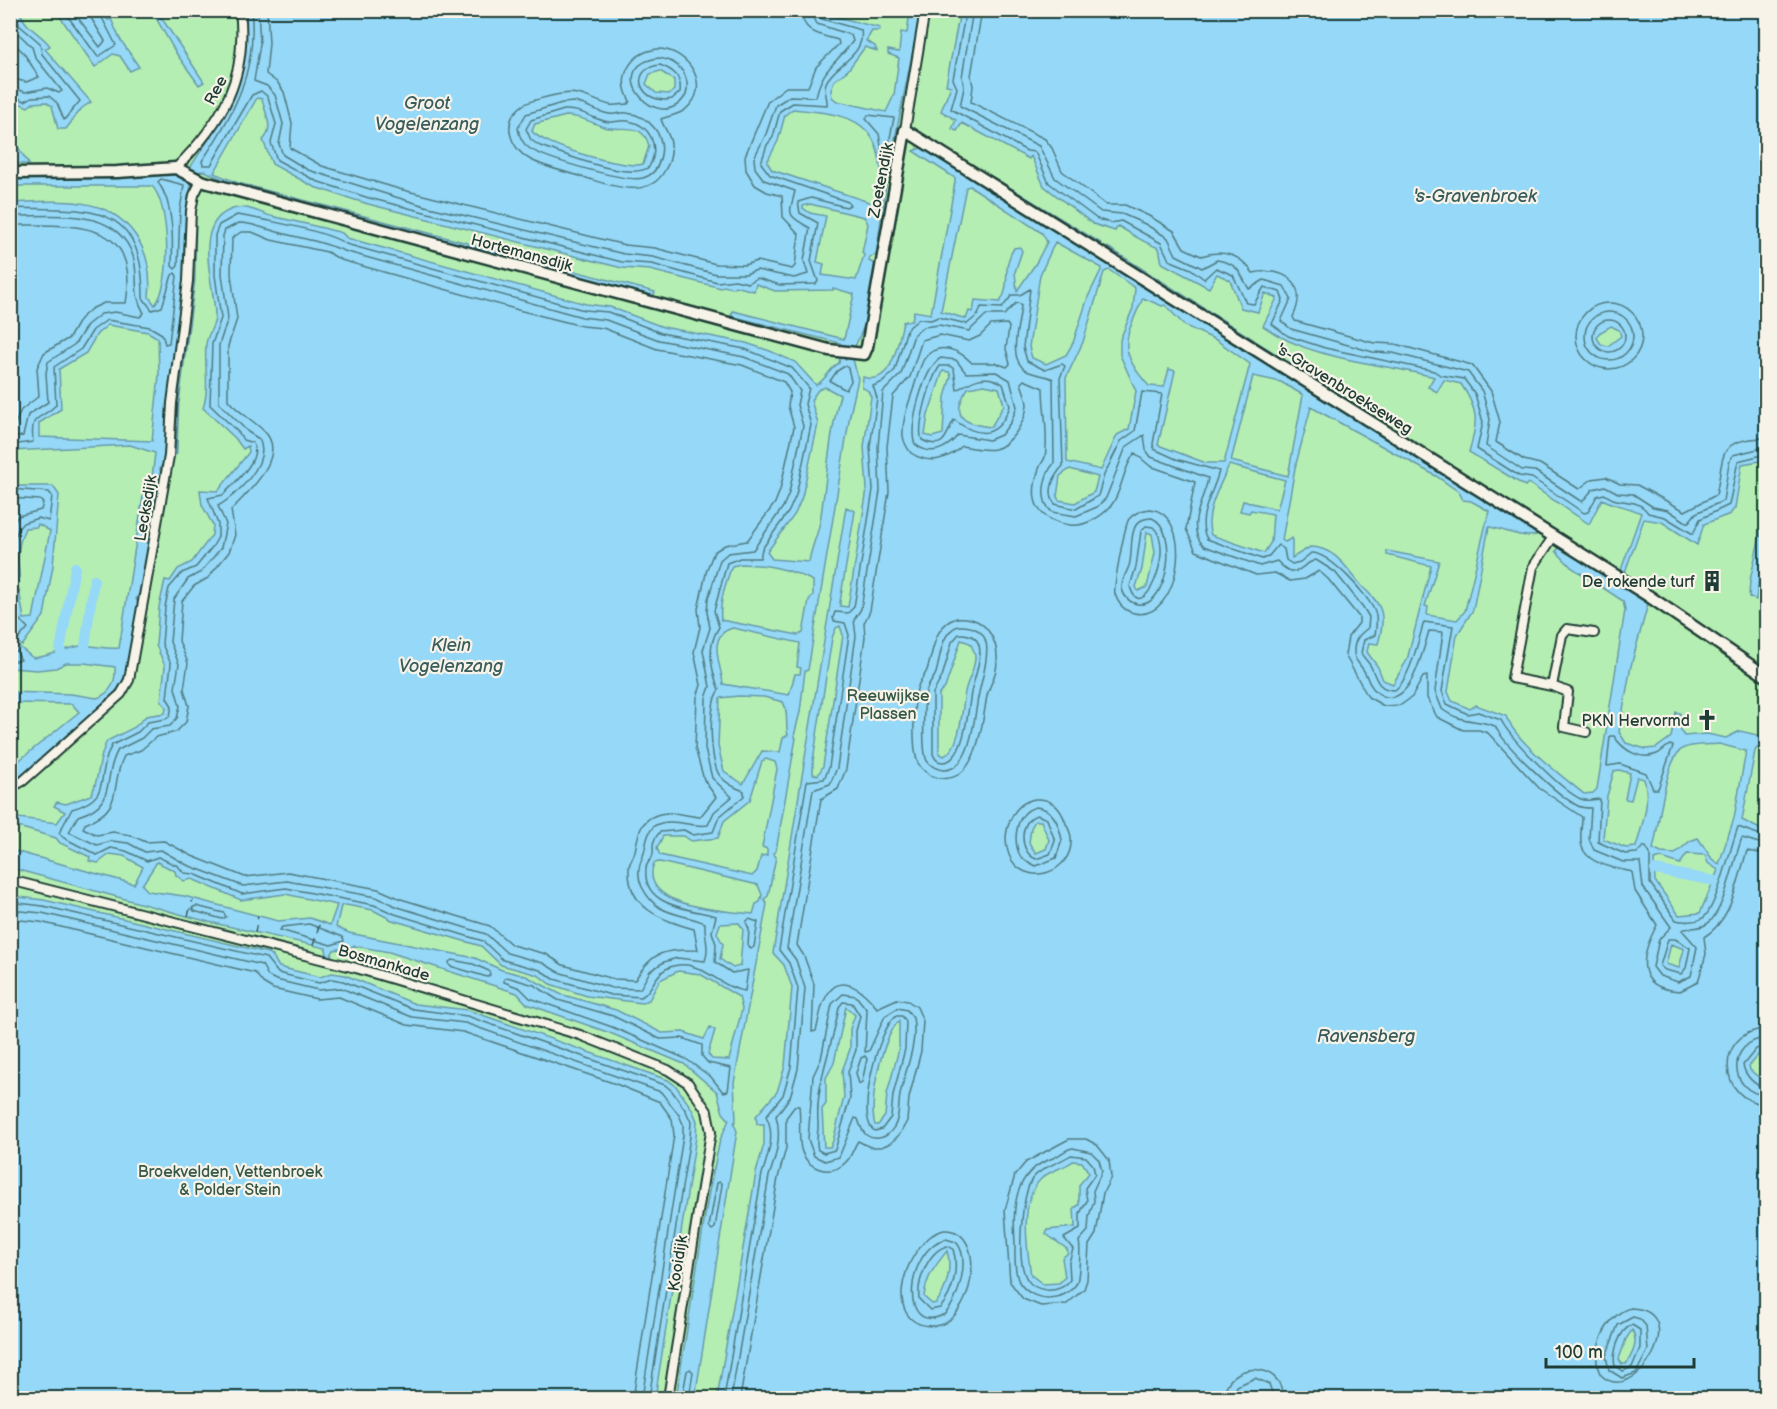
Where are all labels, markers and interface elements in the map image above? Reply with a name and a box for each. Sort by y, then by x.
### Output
street label: Ree [201,72,232,109]
water label: Groot Vogelenzang [375,93,479,135]
street label: Zoetendijk [865,141,898,220]
water label: 's-Gravenbroek [1413,186,1538,207]
street label: Hortemansdijk [469,231,575,276]
street label: 's-Gravenbroekseweg [1273,340,1416,439]
street label: Lecksdijk [131,473,162,543]
building icon: De rokende turf [1700,569,1724,593]
place label: De rokende turf [1582,573,1695,592]
water label: Klein Vogelenzang [399,635,503,677]
park label: Reeuwijkse Plassen [847,687,930,724]
church icon: PKN Hervormd [1695,708,1719,732]
place label: PKN Hervormd [1582,712,1690,731]
street label: Bosmankade [336,941,432,986]
water label: Ravensberg [1317,1026,1415,1047]
park label: Broekvelden, Vettenbroek & Polder Stein [138,1163,323,1200]
street label: Kooidijk [665,1234,692,1293]
scale bar [1546,1331,1694,1369]
text: 100 m [1555,1342,1603,1363]

